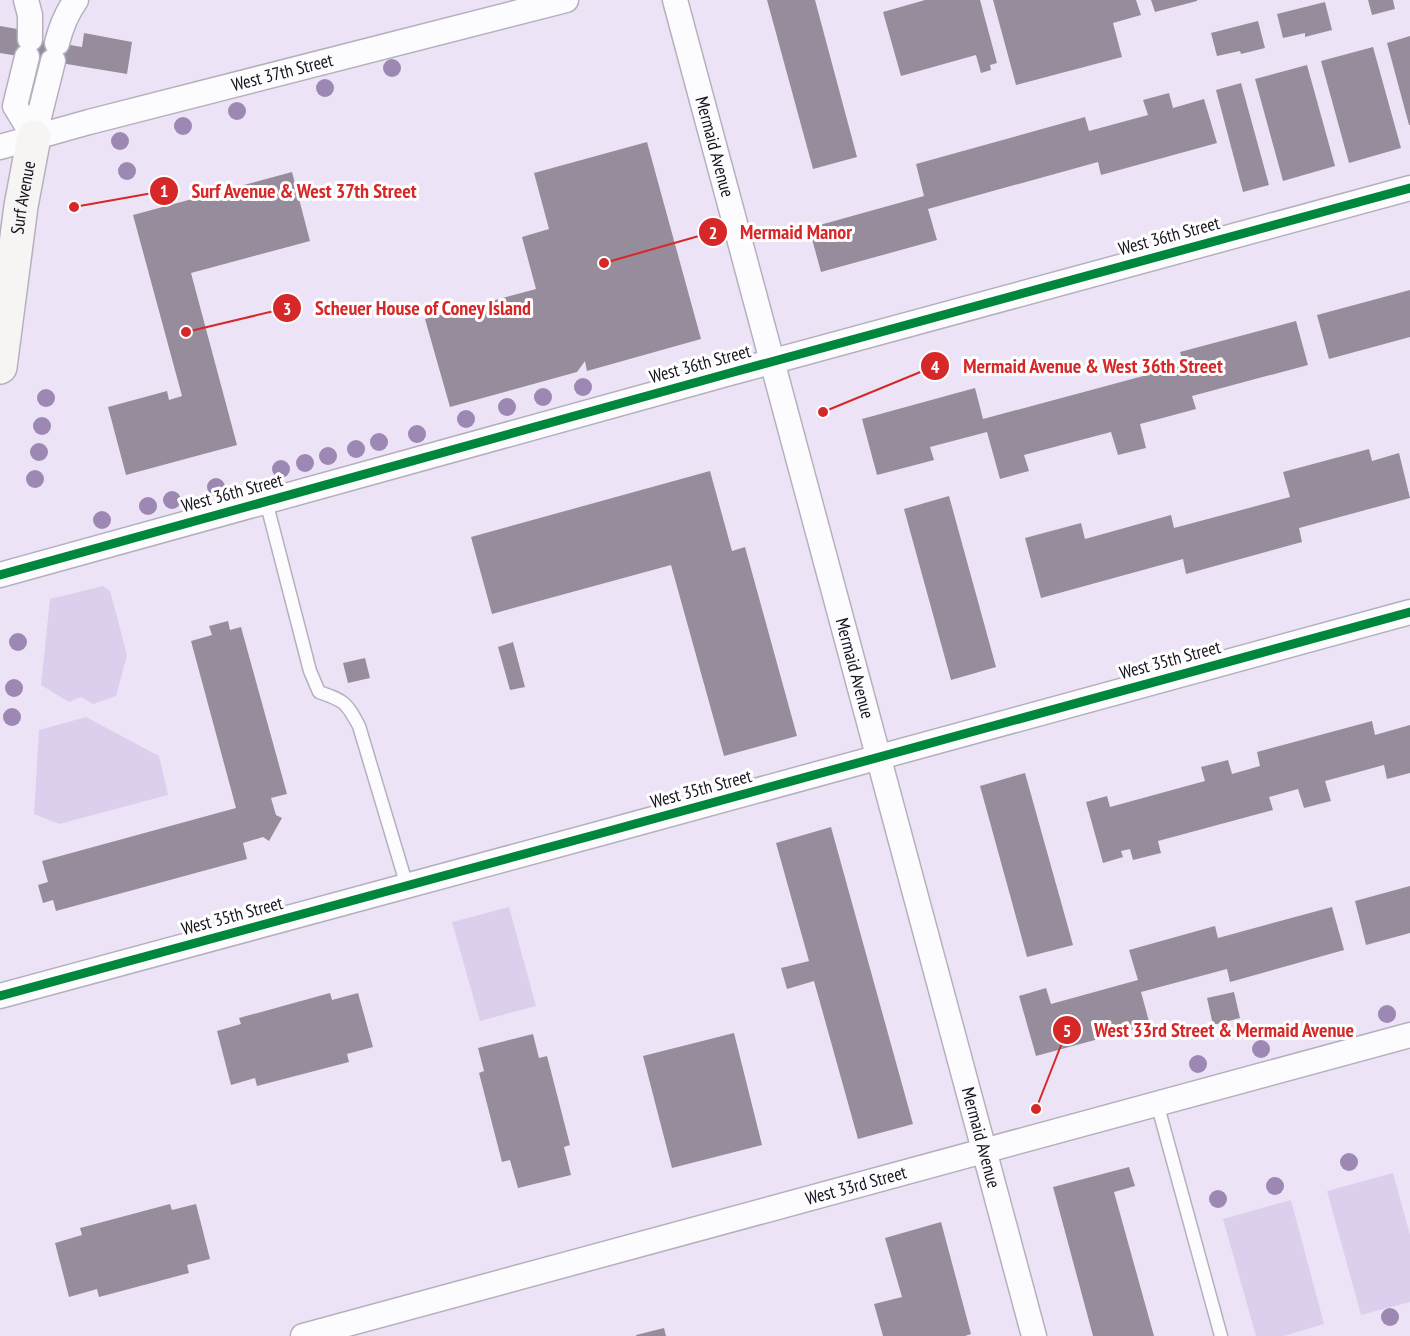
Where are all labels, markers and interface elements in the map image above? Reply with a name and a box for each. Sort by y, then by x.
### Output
street label: West 37th Street [229,48,335,96]
street label: Mermaid Avenue [690,94,739,200]
street label: Surf Avenue [5,159,40,236]
callout: Surf Avenue & West 37th Street [149,172,429,210]
text: Surf Avenue & West 37th Street [191,178,417,204]
text: 1 [160,179,168,202]
street label: West 36th Street [1116,211,1222,260]
callout: Mermaid Manor [698,213,864,251]
text: Mermaid Manor [740,219,852,245]
text: 2 [709,221,717,244]
callout: Scheuer House of Coney Island [272,289,543,327]
text: Scheuer House of Coney Island [315,295,531,321]
text: 3 [283,297,291,320]
street label: West 36th Street [647,339,753,388]
callout: Mermaid Avenue & West 36th Street [920,347,1235,385]
text: Mermaid Avenue & West 36th Street [963,353,1223,379]
text: 4 [931,355,940,378]
street label: West 36th Street [179,468,285,517]
street label: Mermaid Avenue [831,615,880,721]
street label: West 35th Street [1117,635,1223,684]
street label: West 35th Street [648,764,754,813]
street label: West 35th Street [179,891,285,940]
callout: West 33rd Street & Mermaid Avenue [1052,1011,1366,1049]
text: West 33rd Street & Mermaid Avenue [1093,1017,1354,1043]
text: 5 [1063,1019,1071,1042]
street label: Mermaid Avenue [957,1085,1006,1190]
street label: West 33rd Street [803,1160,909,1210]

